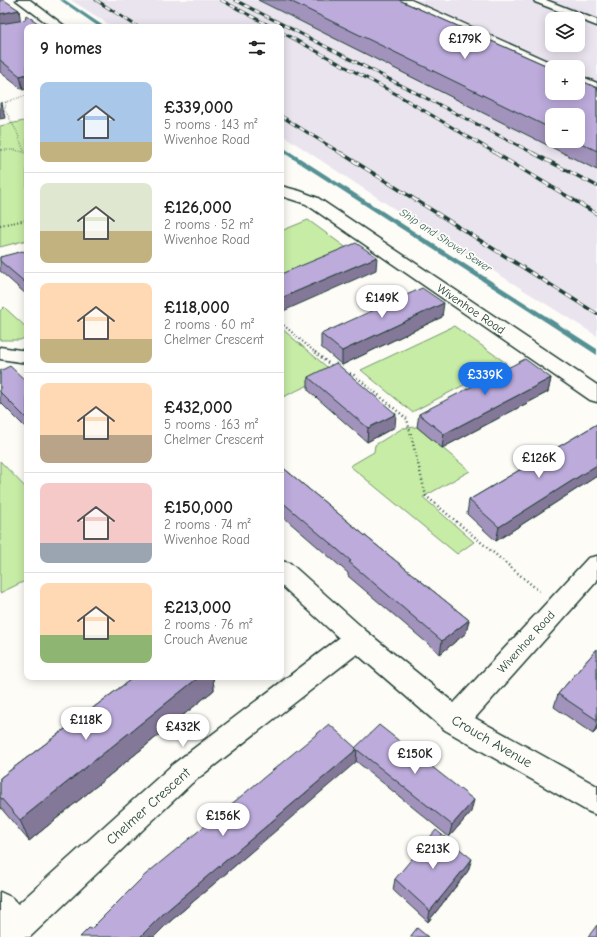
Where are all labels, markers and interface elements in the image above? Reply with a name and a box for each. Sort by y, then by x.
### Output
map controls [545,12,585,148]
button: layers [545,12,585,52]
pin: £179K [437,26,493,60]
text: £179K [448,31,482,46]
icon: filters [246,37,268,59]
text: 9 homes [40,39,102,58]
button: + [545,60,585,100]
icon: home [72,98,120,146]
text: £339,000 [164,98,233,117]
button: − [545,108,585,148]
text: 5 rooms · 143 m² [164,117,258,132]
text: Wivenhoe Road [164,132,250,147]
text: £126,000 [164,198,232,217]
icon: home [72,199,120,247]
water label: Ship and Shovel Sewer [397,206,495,275]
text: 2 rooms · 52 m² [164,217,253,232]
text: Wivenhoe Road [164,232,250,247]
street label: Wivenhoe Road [434,281,508,337]
pin: £149K [354,285,410,319]
text: £149K [365,290,399,305]
text: £118,000 [164,298,230,317]
icon: home [72,299,120,347]
text: 2 rooms · 60 m² [164,317,254,332]
text: Chelmer Crescent [164,332,264,347]
pin: £339K [457,362,513,396]
text: £339K [467,367,503,382]
text: £432,000 [164,398,232,417]
icon: home [72,399,120,447]
text: 5 rooms · 163 m² [164,417,258,432]
text: Chelmer Crescent [164,432,264,447]
pin: £126K [511,445,567,479]
text: £126K [522,450,556,465]
text: £150,000 [164,498,233,517]
icon: home [72,499,120,547]
text: 2 rooms · 74 m² [164,517,251,532]
text: Wivenhoe Road [164,532,250,547]
text: £213,000 [164,598,231,617]
icon: home [72,599,120,647]
street label: Wivenhoe Road [494,608,558,676]
text: 2 rooms · 76 m² [164,617,252,632]
text: Crouch Avenue [164,632,248,647]
pin: £118K [58,707,114,741]
text: £118K [70,712,102,727]
street label: Crouch Avenue [449,712,535,771]
pin: £432K [155,714,211,748]
text: £432K [166,719,200,734]
pin: £150K [387,741,443,775]
text: £150K [397,746,433,761]
street label: Chelmer Crescent [103,764,195,849]
pin: £156K [195,803,251,837]
text: £156K [206,808,240,823]
pin: £213K [405,836,461,870]
text: £213K [416,841,450,856]

